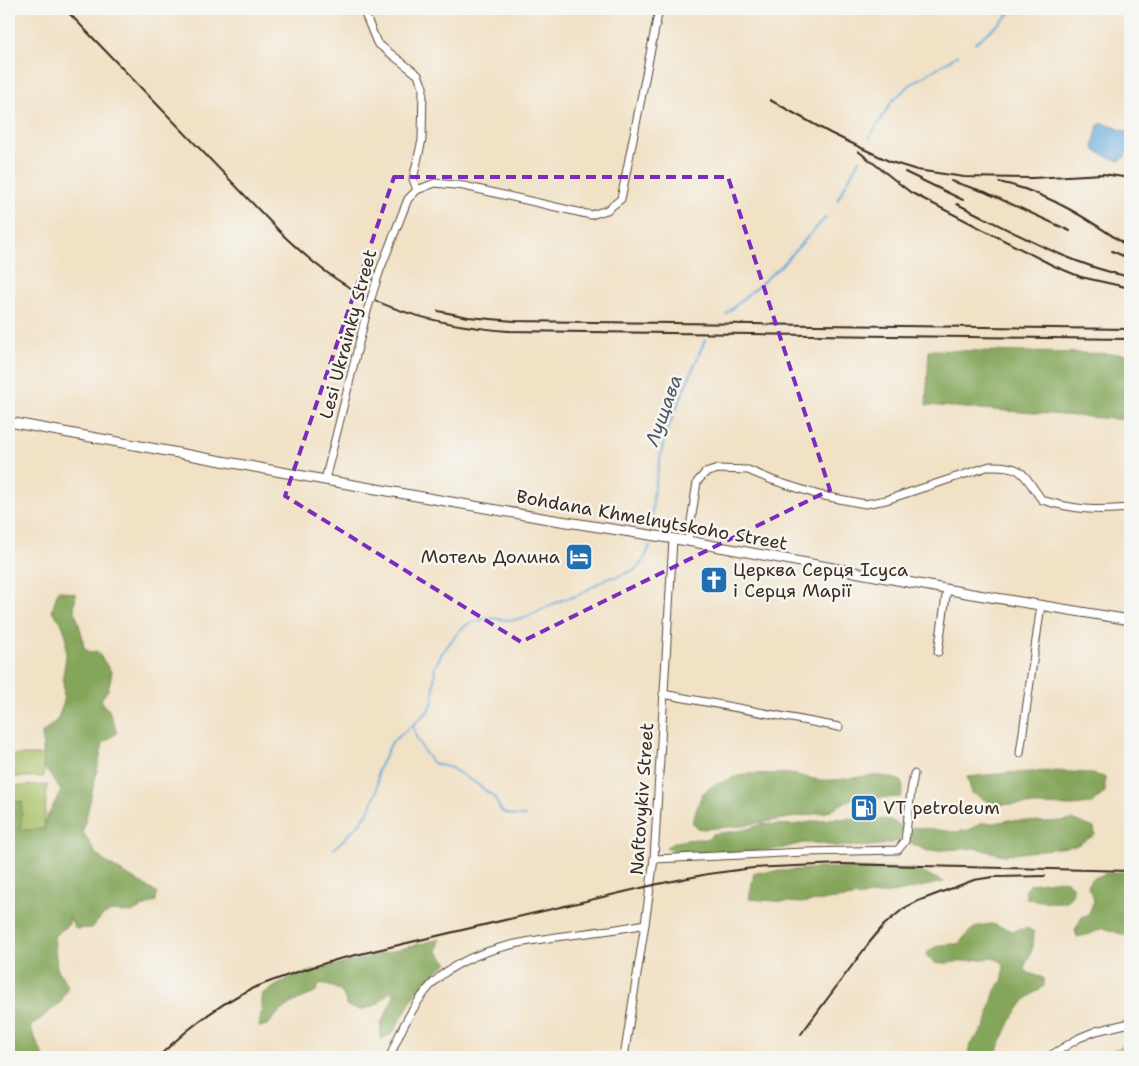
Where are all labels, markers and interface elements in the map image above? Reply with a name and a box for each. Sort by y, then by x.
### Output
street label: Lesi Ukrainky Street [314,246,382,422]
water label: Лущава [639,371,688,450]
street label: Bohdana Khmelnytskoho Street [515,484,790,556]
hotel icon: Мотель Долина [564,542,594,572]
place label: Мотель Долина [421,545,560,569]
place label: Церква Серця Ісуса і Серця Марії [733,558,908,603]
church icon: Церква Серця Ісуса і Серця Марії [699,565,729,595]
street label: Naftovykiv Street [625,722,659,876]
fuel station icon: VT petroleum [849,793,879,823]
place label: VT petroleum [883,796,1000,820]

